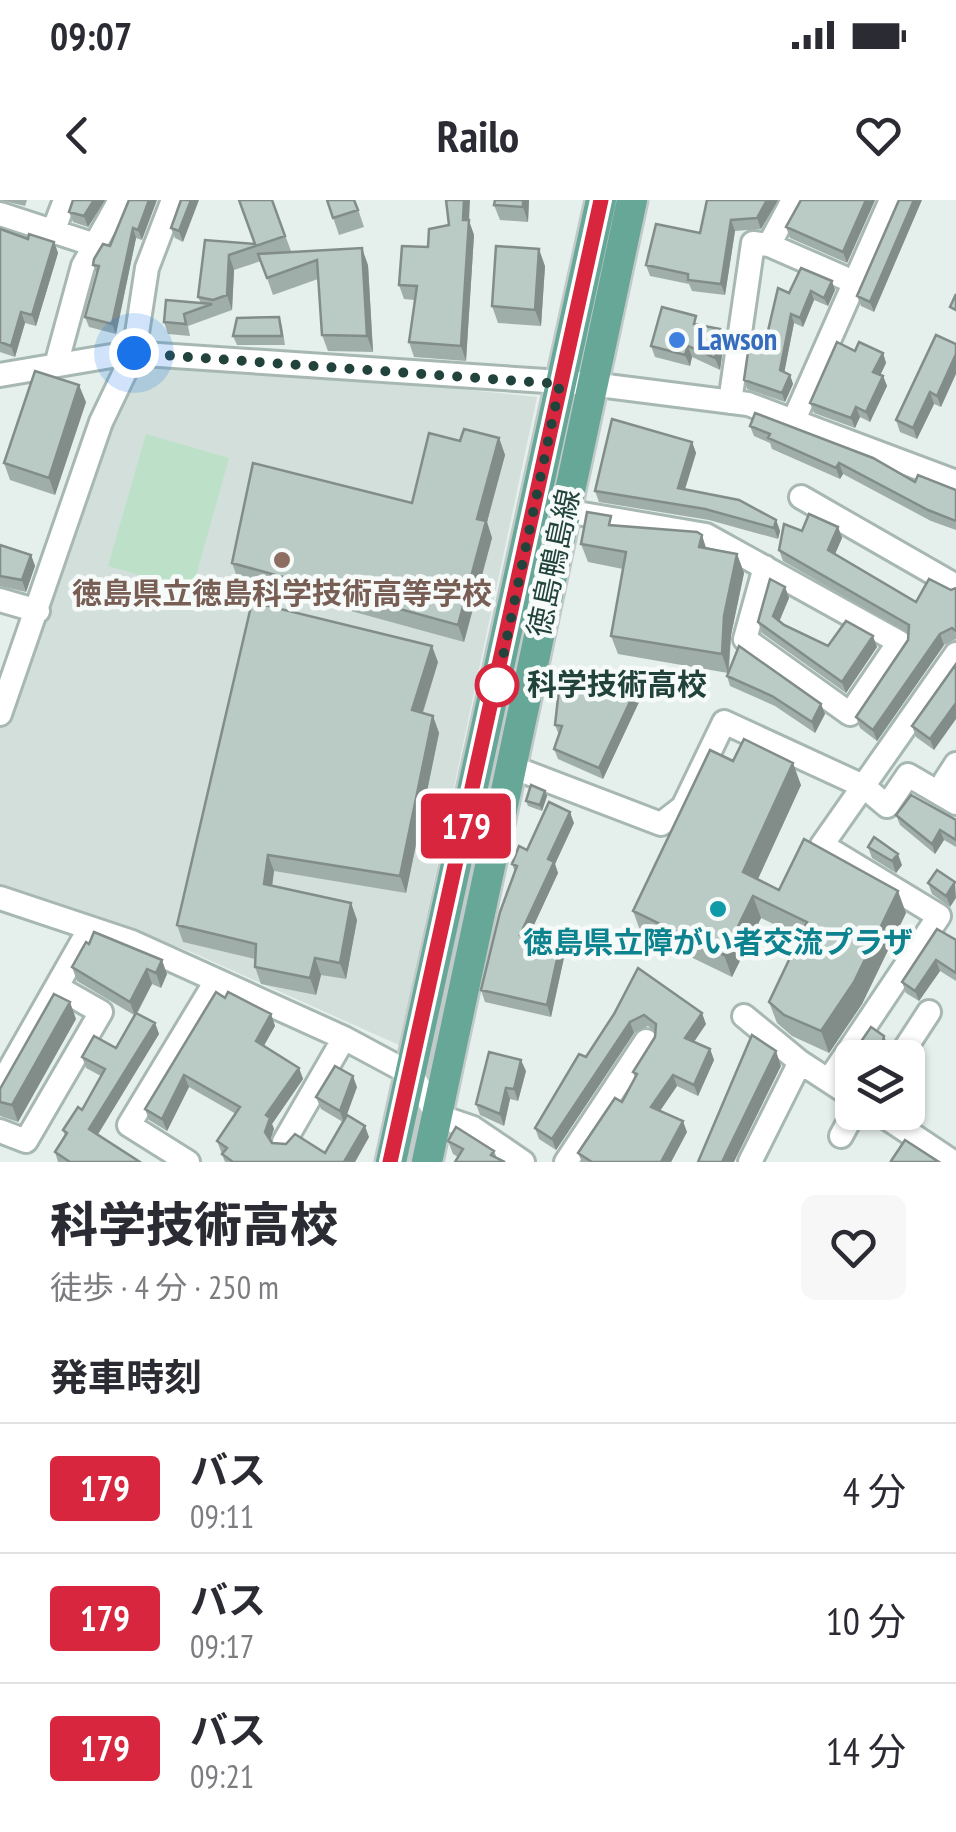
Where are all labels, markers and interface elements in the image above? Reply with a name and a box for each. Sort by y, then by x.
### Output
text: 09:07 [50,11,132,60]
text: Railo [437,106,519,164]
icon: back [50,108,105,163]
icon: heart [851,108,906,163]
place label: Lawson [697,319,777,358]
your location [109,328,159,378]
marker: Lawson [666,329,688,351]
street label: 徳島鴨島線 [518,485,587,640]
marker: 徳島県立徳島科学技術高等学校 [271,549,293,571]
place label: 徳島県立徳島科学技術高等学校 [72,573,492,612]
marker: 科学技術高校 [476,664,518,706]
place label: 科学技術高校 [527,664,707,703]
line badge: 179 [408,794,524,858]
text: 179 [441,803,491,849]
marker: 徳島県立障がい者交流プラザ [707,898,729,920]
place label: 徳島県立障がい者交流プラザ [523,922,913,961]
map controls [835,1040,925,1130]
button: layers [835,1040,925,1130]
text: 科学技術高校 [50,1193,338,1255]
button: heart [801,1195,906,1300]
text: 徒歩 · 4 分 · 250 m [50,1266,279,1308]
text: 発車時刻 [50,1352,202,1401]
text: バス [190,1445,266,1494]
text: 179 [80,1465,130,1511]
text: 4 分 [843,1466,906,1515]
text: 09:11 [190,1495,254,1537]
text: バス [190,1575,266,1624]
text: 179 [80,1595,130,1641]
text: 10 分 [826,1596,906,1645]
text: 09:17 [190,1625,254,1667]
text: バス [190,1705,266,1754]
text: 179 [80,1725,130,1771]
text: 14 分 [826,1726,906,1775]
text: 09:21 [190,1755,254,1797]

